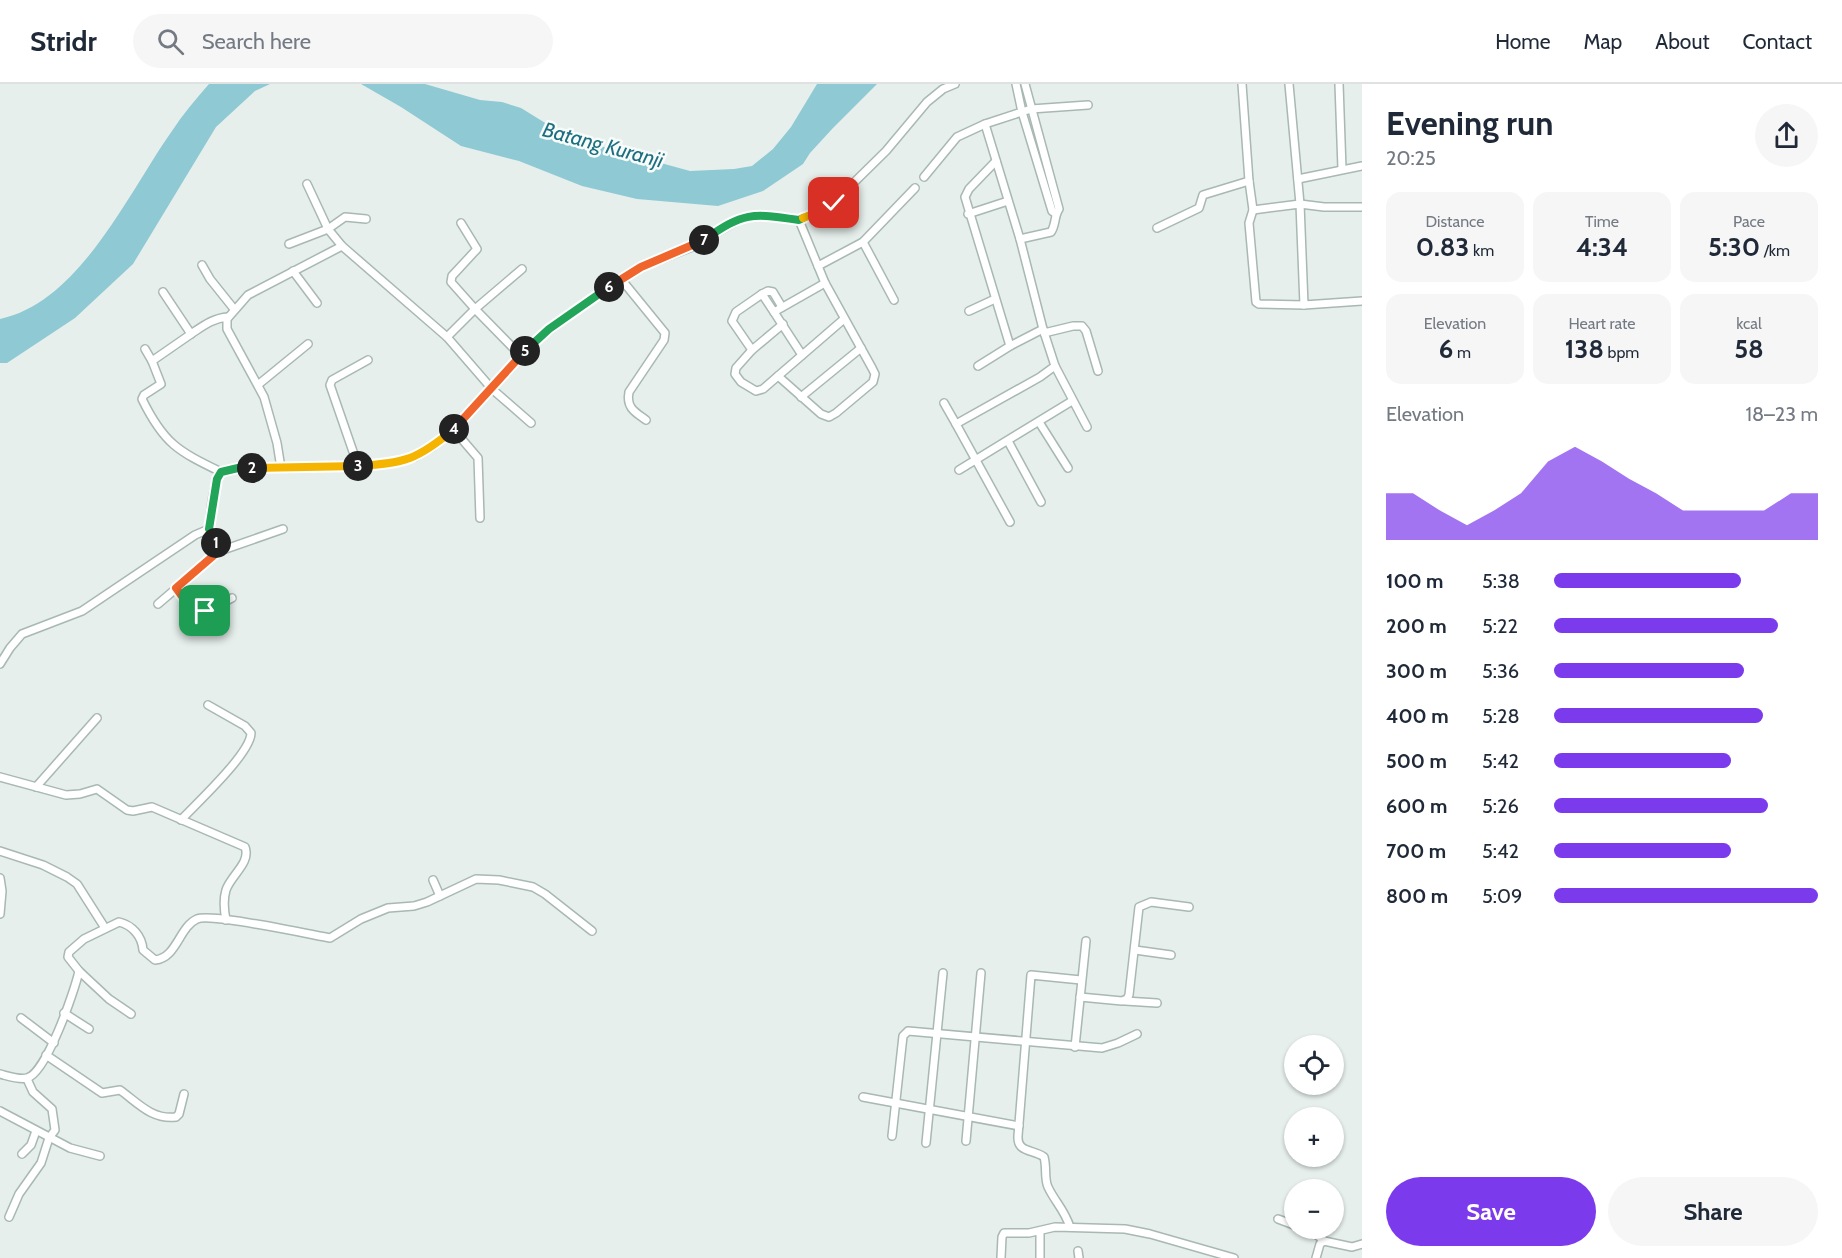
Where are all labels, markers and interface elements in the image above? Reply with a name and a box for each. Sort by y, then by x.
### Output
search box [133,14,553,68]
text: Stridr [30,24,97,58]
icon: search [154,25,187,58]
text: Search here [202,28,311,55]
text: Home [1495,29,1551,54]
text: Map [1584,29,1622,54]
text: About [1655,29,1709,54]
text: Contact [1742,29,1812,54]
text: Evening run [1386,103,1553,143]
button: share [1755,104,1818,167]
water label: Batang Kuranji [540,116,667,174]
text: 20:25 [1386,146,1436,170]
pin [808,177,859,228]
icon: check [817,186,850,219]
text: Distance [1426,212,1484,231]
text: Time [1585,212,1619,231]
text: Pace [1733,212,1765,231]
pin: 7 [689,225,719,255]
text: 7 [700,230,708,249]
text: 0.83 [1416,231,1469,263]
text: 4:34 [1576,231,1628,263]
text: 5:30 [1708,231,1760,263]
text: km [1469,241,1494,260]
text: /km [1760,241,1790,260]
pin: 6 [594,272,624,302]
text: 6 [605,277,614,296]
text: Elevation [1424,314,1486,333]
text: Heart rate [1569,314,1635,333]
text: kcal [1736,314,1762,333]
text: 6 [1439,333,1453,365]
text: 138 [1565,333,1604,365]
text: 58 [1734,333,1764,365]
pin: 5 [510,336,540,366]
text: 5 [521,341,529,360]
text: m [1453,343,1471,362]
text: bpm [1604,343,1639,362]
text: Elevation [1386,402,1464,426]
text: 18–23 m [1745,402,1818,426]
pin: 4 [439,414,469,444]
text: 4 [449,419,459,438]
pin: 3 [343,451,373,481]
pin: 2 [237,453,267,483]
text: 3 [354,456,362,475]
text: 2 [248,458,256,477]
pin: 1 [201,528,231,558]
text: 1 [213,533,219,552]
text: 100 m [1386,569,1444,593]
text: 5:38 [1482,569,1520,593]
pin [179,585,230,636]
icon: arrive [188,594,221,627]
text: 200 m [1386,614,1447,638]
text: 5:22 [1482,614,1518,638]
text: 300 m [1386,659,1447,683]
text: 5:36 [1482,659,1519,683]
text: 400 m [1386,704,1449,728]
text: 5:28 [1482,704,1520,728]
text: 500 m [1386,749,1447,773]
text: 5:42 [1482,749,1519,773]
text: 600 m [1386,794,1447,818]
text: 5:26 [1482,794,1519,818]
text: 700 m [1386,839,1446,863]
text: 5:42 [1482,839,1519,863]
text: 800 m [1386,884,1448,908]
text: 5:09 [1482,884,1522,908]
map controls [1284,1035,1344,1239]
button: locate [1284,1035,1344,1095]
button: + [1284,1107,1344,1167]
button: Save [1386,1177,1596,1246]
button: Share [1608,1177,1818,1246]
button: − [1284,1179,1344,1239]

